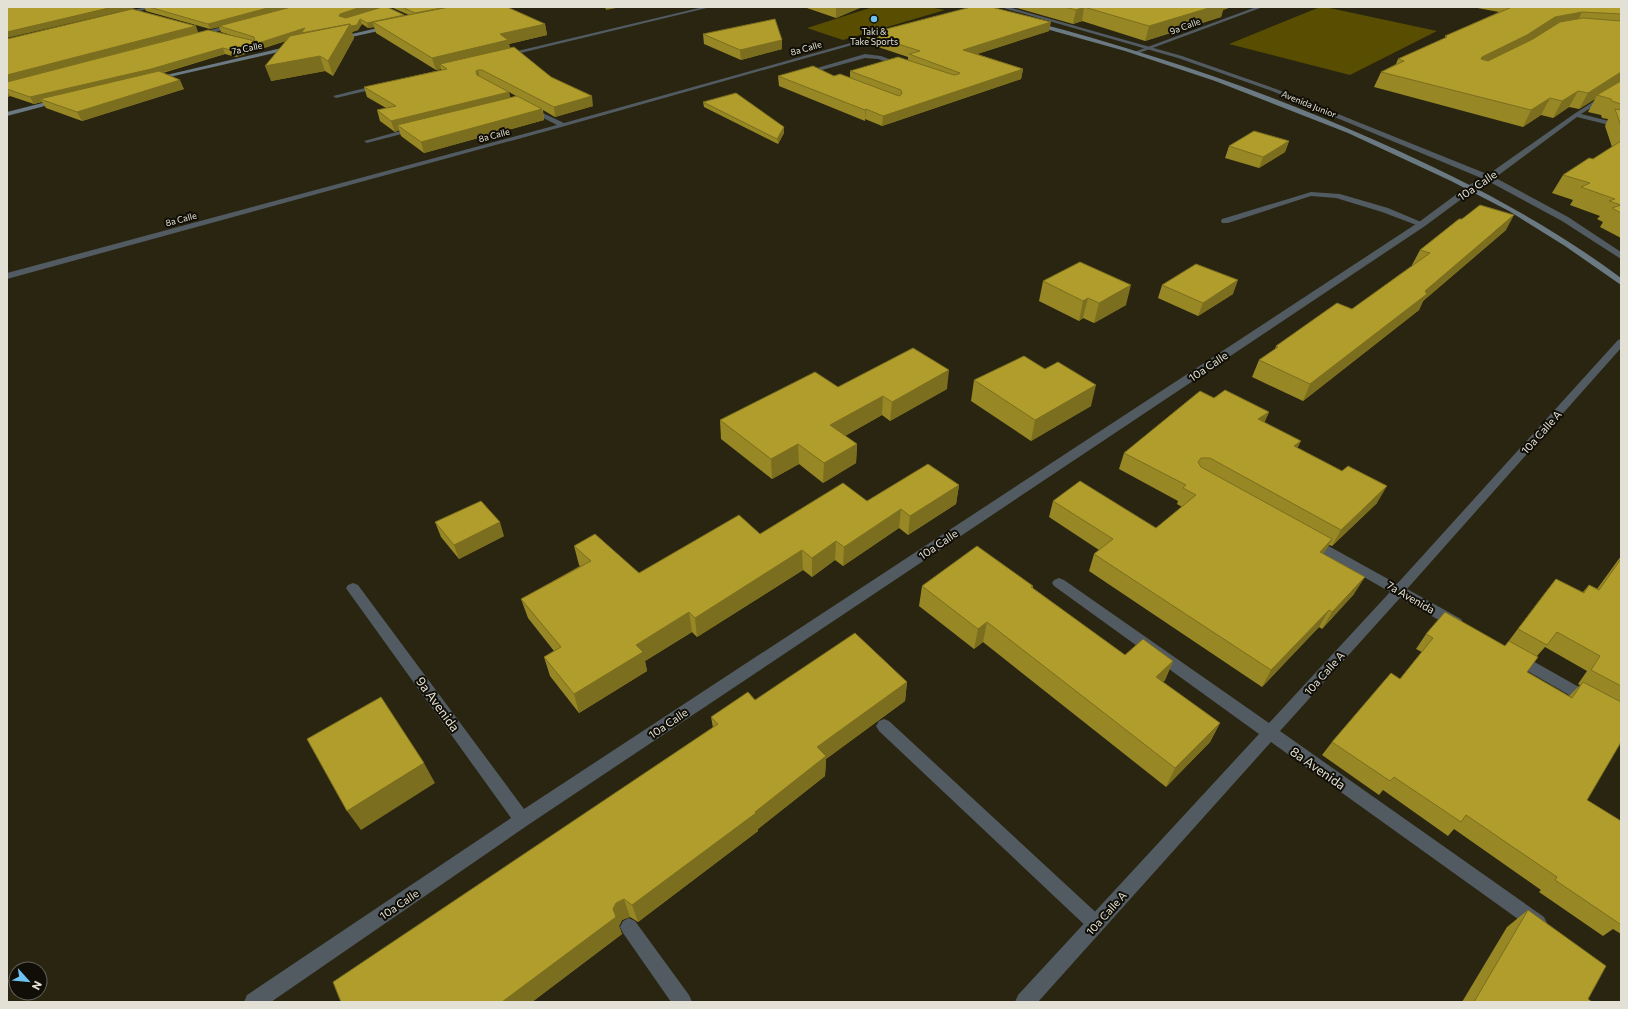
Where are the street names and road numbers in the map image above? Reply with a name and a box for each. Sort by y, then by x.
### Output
street label: 9a Calle [1168,15,1202,37]
street label: 8a Calle [789,38,823,58]
street label: 7a Calle [231,39,264,57]
street label: Avenida Junior [1280,88,1338,120]
street label: 8a Calle [477,125,511,144]
street label: 10a Calle [1455,167,1499,203]
street label: 8a Calle [164,209,198,228]
street label: 10a Calle [1186,348,1230,384]
street label: 10a Calle A [1518,407,1564,456]
street label: 10a Calle [916,526,960,562]
street label: 7a Avenida [1385,578,1437,616]
street label: 10a Calle A [1301,648,1347,697]
street label: 9a Avenida [413,673,463,735]
street label: 10a Calle [646,705,690,741]
street label: 8a Avenida [1287,743,1349,793]
street label: 10a Calle [377,886,421,922]
street label: 10a Calle A [1083,888,1129,937]

